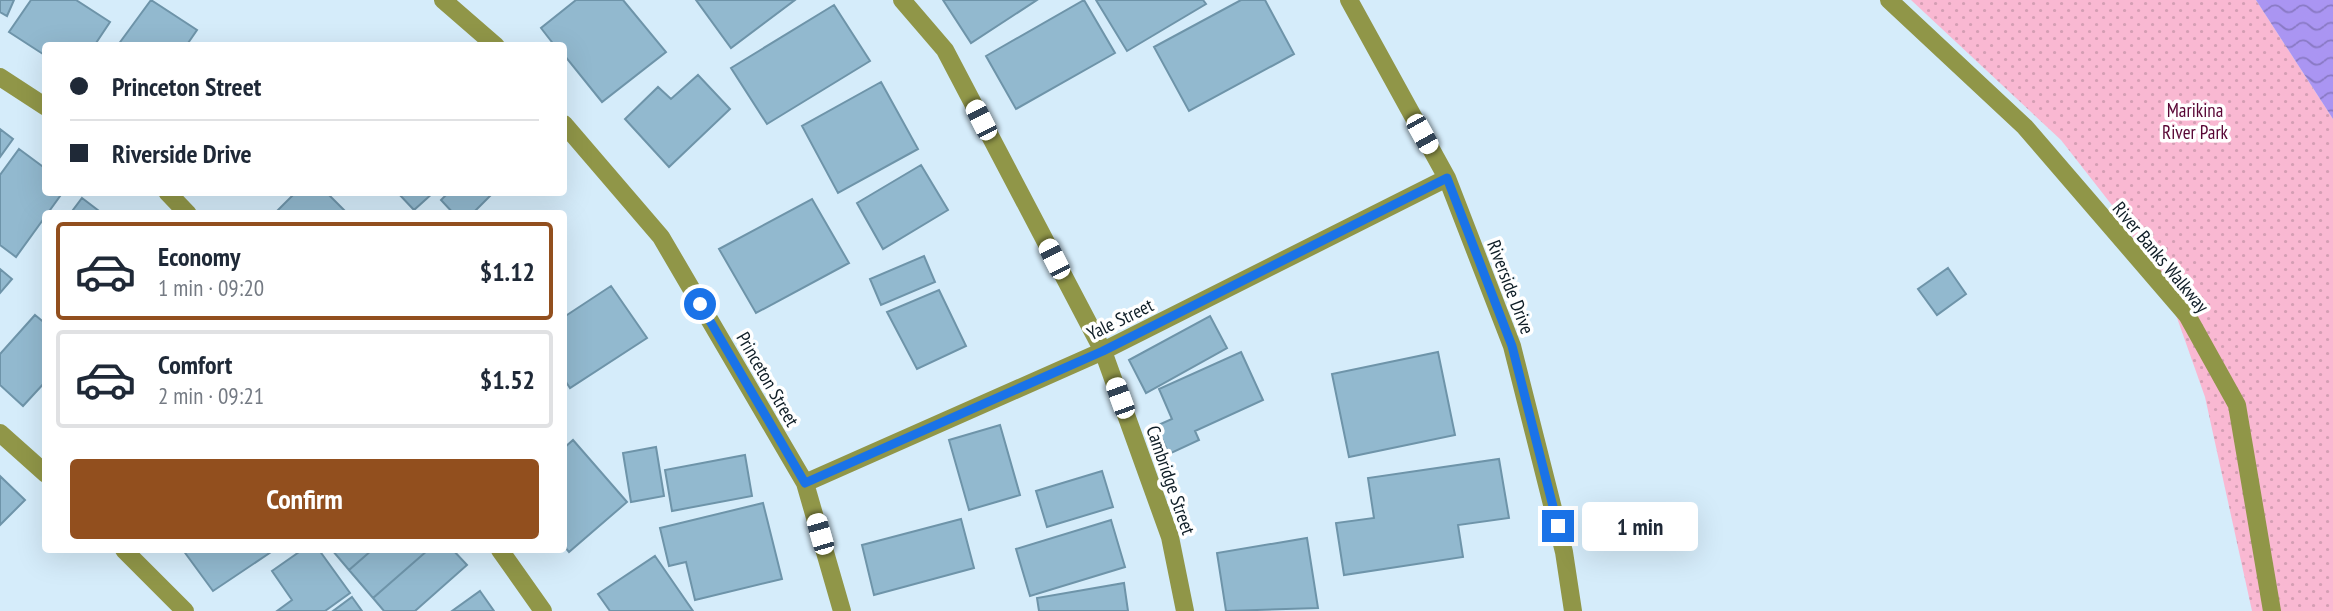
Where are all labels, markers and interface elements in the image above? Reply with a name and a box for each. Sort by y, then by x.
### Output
text: Princeton Street [112,70,261,103]
car [963,97,1000,143]
park label: Marikina River Park [2162,98,2229,144]
car [1403,111,1442,157]
text: Riverside Drive [112,137,252,170]
street label: River Banks Walkway [2108,197,2215,318]
car [1036,236,1073,282]
street label: Riverside Drive [1482,237,1540,338]
icon: car [74,240,137,303]
text: Economy [158,240,240,273]
text: $1.12 [480,255,535,288]
text: 1 min · 09:20 [158,273,264,302]
route start [684,288,716,320]
street label: Yale Street [1083,292,1158,345]
street label: Princeton Street [731,328,805,431]
icon: car [74,348,137,411]
text: Comfort [158,348,232,381]
text: $1.52 [480,363,535,396]
car [1103,375,1138,421]
text: 2 min · 09:21 [158,381,264,410]
street label: Cambridge Street [1141,422,1201,538]
button: Confirm [70,459,539,539]
callout: 1 min [1582,502,1698,550]
route end [1542,510,1574,542]
car [805,511,836,557]
text: 1 min [1617,512,1663,541]

